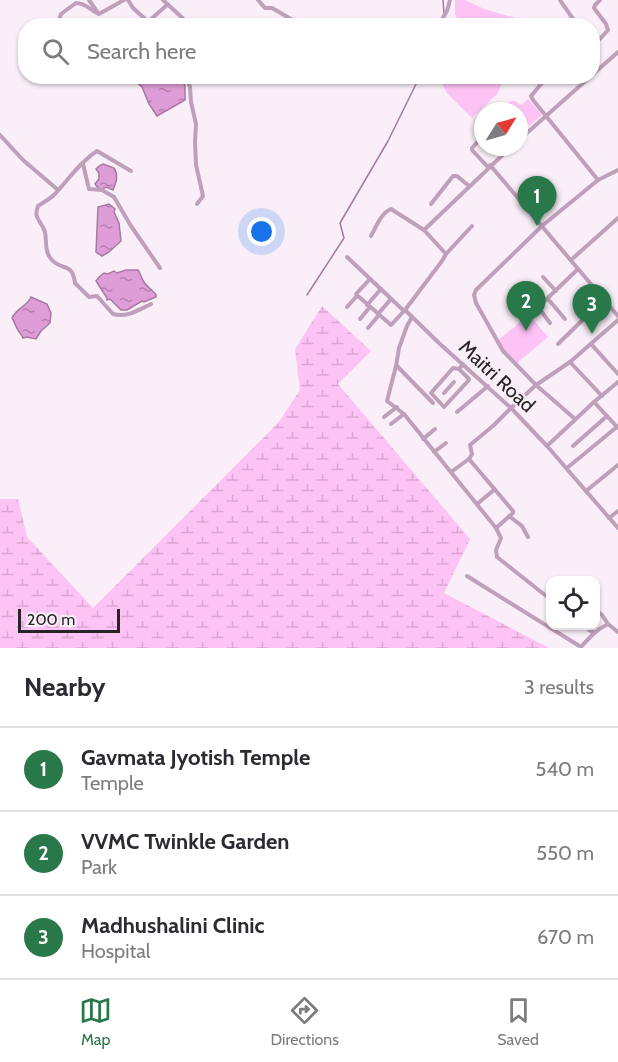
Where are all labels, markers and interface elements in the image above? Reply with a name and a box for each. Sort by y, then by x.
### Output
search box [18,18,600,84]
icon: search [39,35,72,68]
text: Search here [87,38,196,65]
north arrow [474,102,528,156]
pin: 1 [518,176,556,226]
your location [247,217,276,246]
pin: 2 [506,282,546,331]
pin: 3 [572,284,612,334]
street label: Maitri Road [454,335,540,417]
map controls [546,576,600,630]
button: locate [546,576,600,630]
scale bar [18,606,120,634]
text: 200 m [27,610,75,629]
text: Nearby [24,671,105,703]
text: 3 results [524,675,594,699]
text: Gavmata Jyotish Temple [81,744,310,771]
text: 1 [40,757,47,781]
text: 540 m [536,757,594,781]
text: Temple [81,771,144,795]
text: VVMC Twinkle Garden [81,828,290,855]
text: 2 [38,841,49,865]
text: 550 m [536,841,594,865]
text: Park [81,855,117,879]
text: Madhushalini Clinic [81,912,265,939]
text: 3 [38,925,49,949]
text: 670 m [537,925,594,949]
text: Hospital [81,939,151,963]
tab: Map [79,994,112,1049]
tab: Directions [271,994,339,1049]
tab: Saved [497,994,539,1049]

